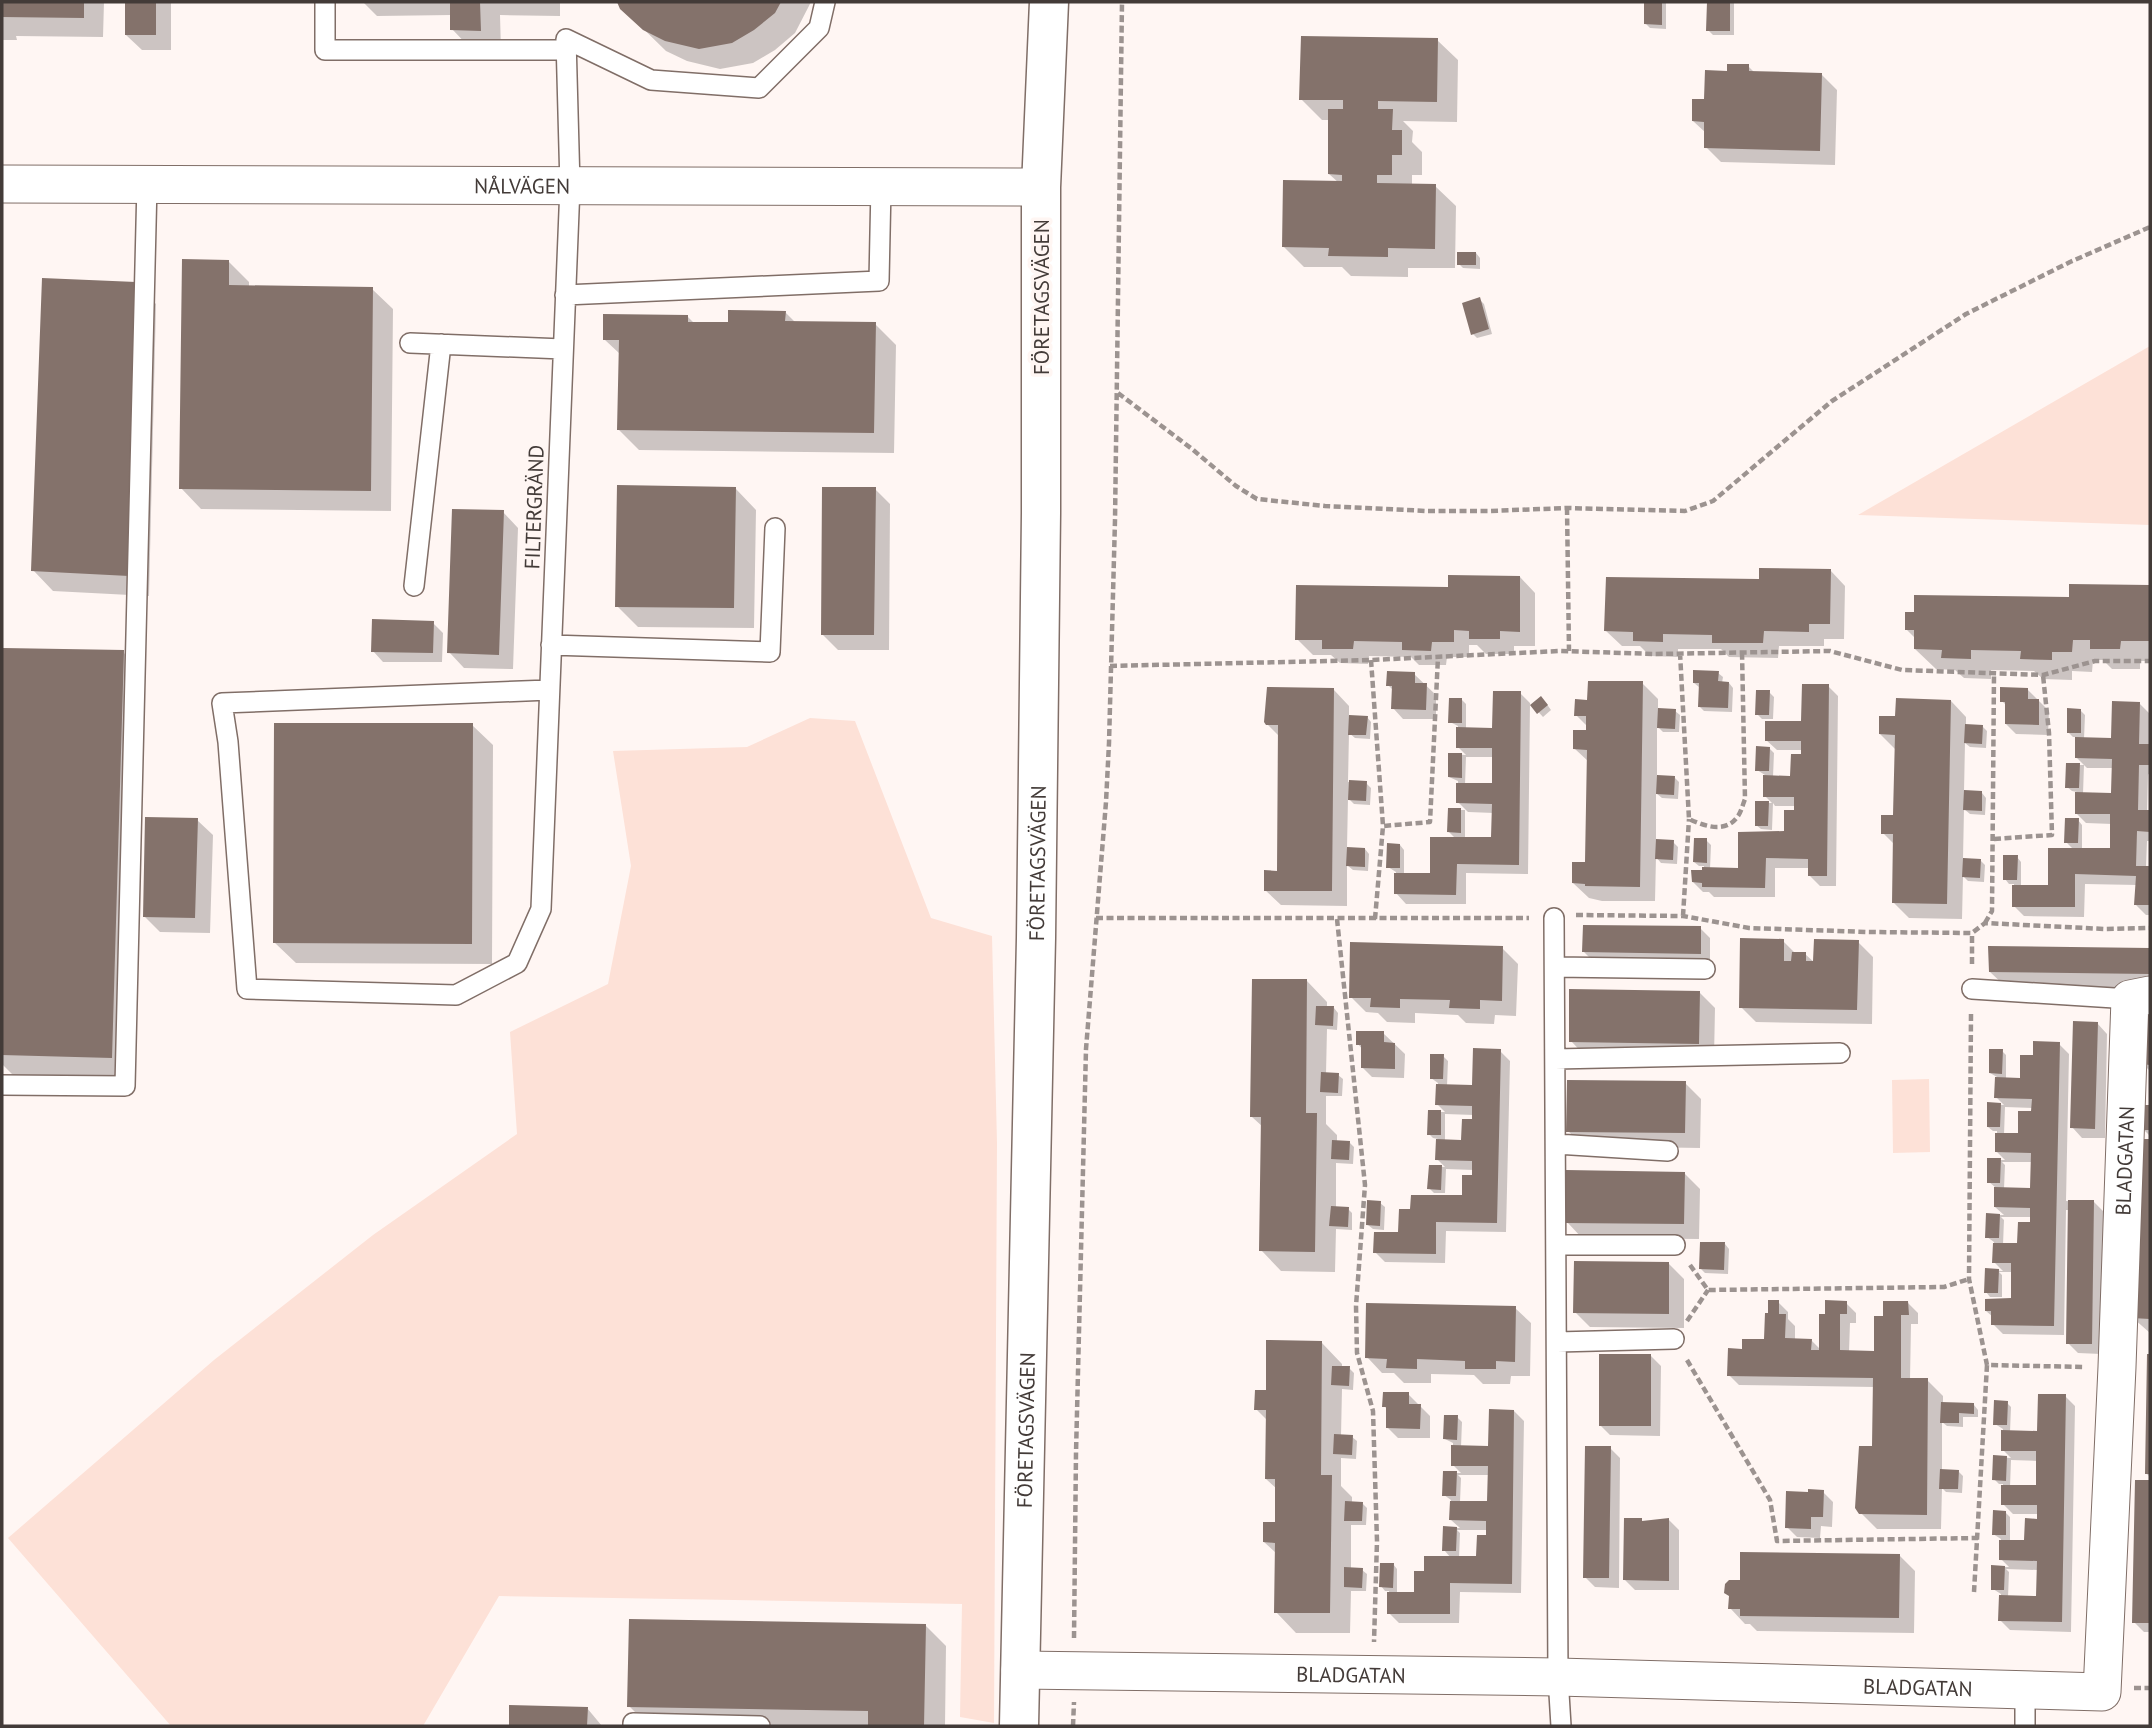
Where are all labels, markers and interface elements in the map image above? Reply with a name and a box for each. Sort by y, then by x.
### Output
street label: NÅLVÄGEN [474,172,570,199]
street label: FÖRETAGSVÄGEN [1028,219,1055,375]
street label: FILTERGRÄND [518,444,550,570]
street label: FÖRETAGSVÄGEN [1022,785,1051,941]
street label: BLADGATAN [2109,1105,2140,1216]
street label: FÖRETAGSVÄGEN [1010,1352,1041,1508]
street label: BLADGATAN [1296,1660,1406,1689]
street label: BLADGATAN [1863,1672,1973,1702]

